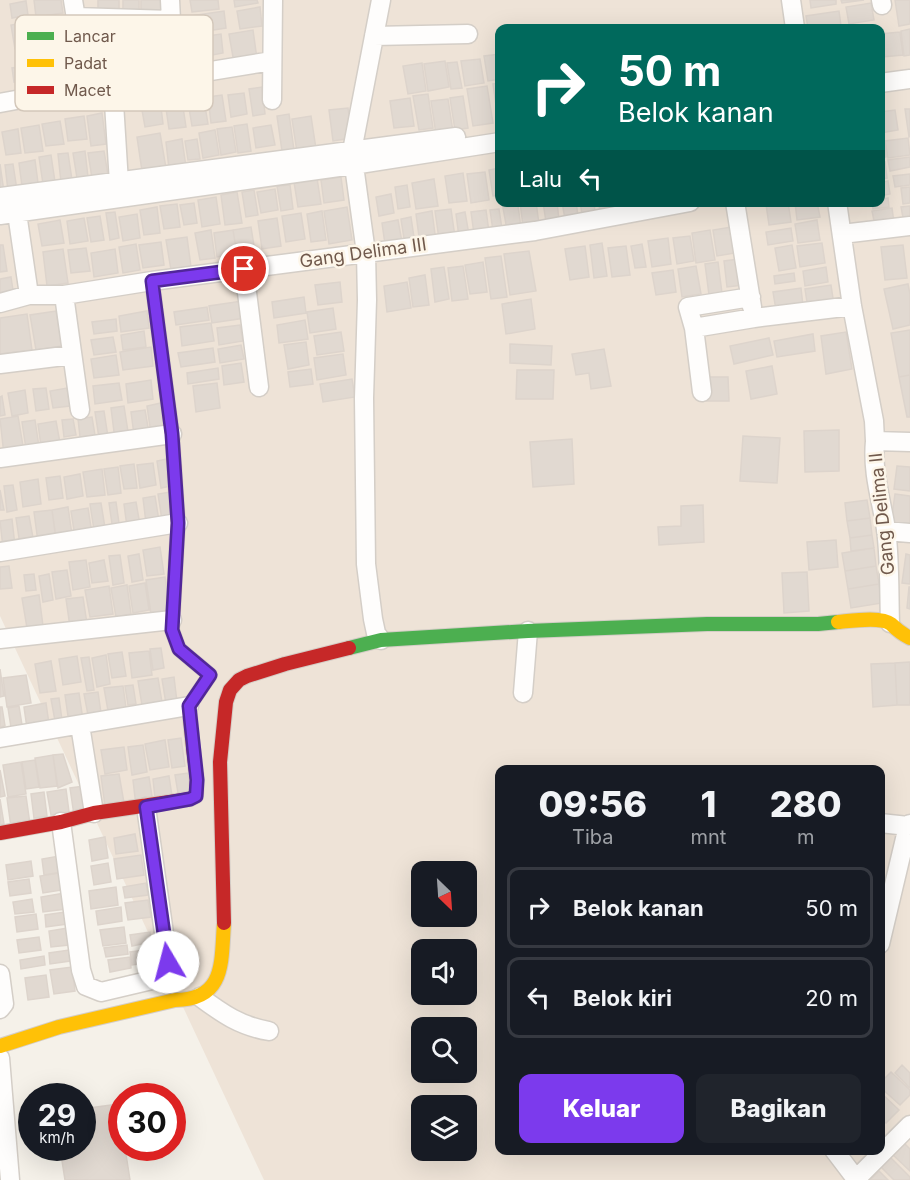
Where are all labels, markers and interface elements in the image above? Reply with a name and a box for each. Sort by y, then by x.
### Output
legend [15,15,213,111]
text: Lancar [64,26,116,46]
text: 50 m [618,45,721,96]
icon: right [519,48,597,126]
text: Padat [64,53,107,73]
text: Macet [64,80,111,100]
text: Belok kanan [618,96,774,129]
icon: left [574,162,607,195]
text: Lalu [519,166,562,192]
street label: Gang Delima III [298,233,428,272]
pin [218,243,269,294]
icon: arrive [227,252,260,285]
street label: Gang Delima II [865,452,898,576]
text: 09:56 [538,782,647,826]
text: 1 [701,782,716,826]
text: 280 [770,782,842,826]
text: Tiba [572,825,613,849]
text: mnt [691,825,726,849]
text: m [797,825,814,849]
north arrow [411,861,477,927]
map controls [411,861,477,1161]
icon: right [522,891,555,924]
text: Belok kanan [573,895,704,921]
text: 50 m [805,895,858,921]
position arrow [136,930,200,994]
button: sound [411,939,477,1005]
icon: left [522,981,555,1014]
text: Belok kiri [573,985,672,1011]
text: 20 m [805,985,858,1011]
button: search [411,1017,477,1083]
button: Keluar [519,1074,684,1143]
button: Bagikan [696,1074,861,1143]
speed limit sign: 30 [108,1083,186,1161]
button: layers [411,1095,477,1161]
text: 29 [38,1097,76,1133]
text: km/h [39,1128,75,1147]

